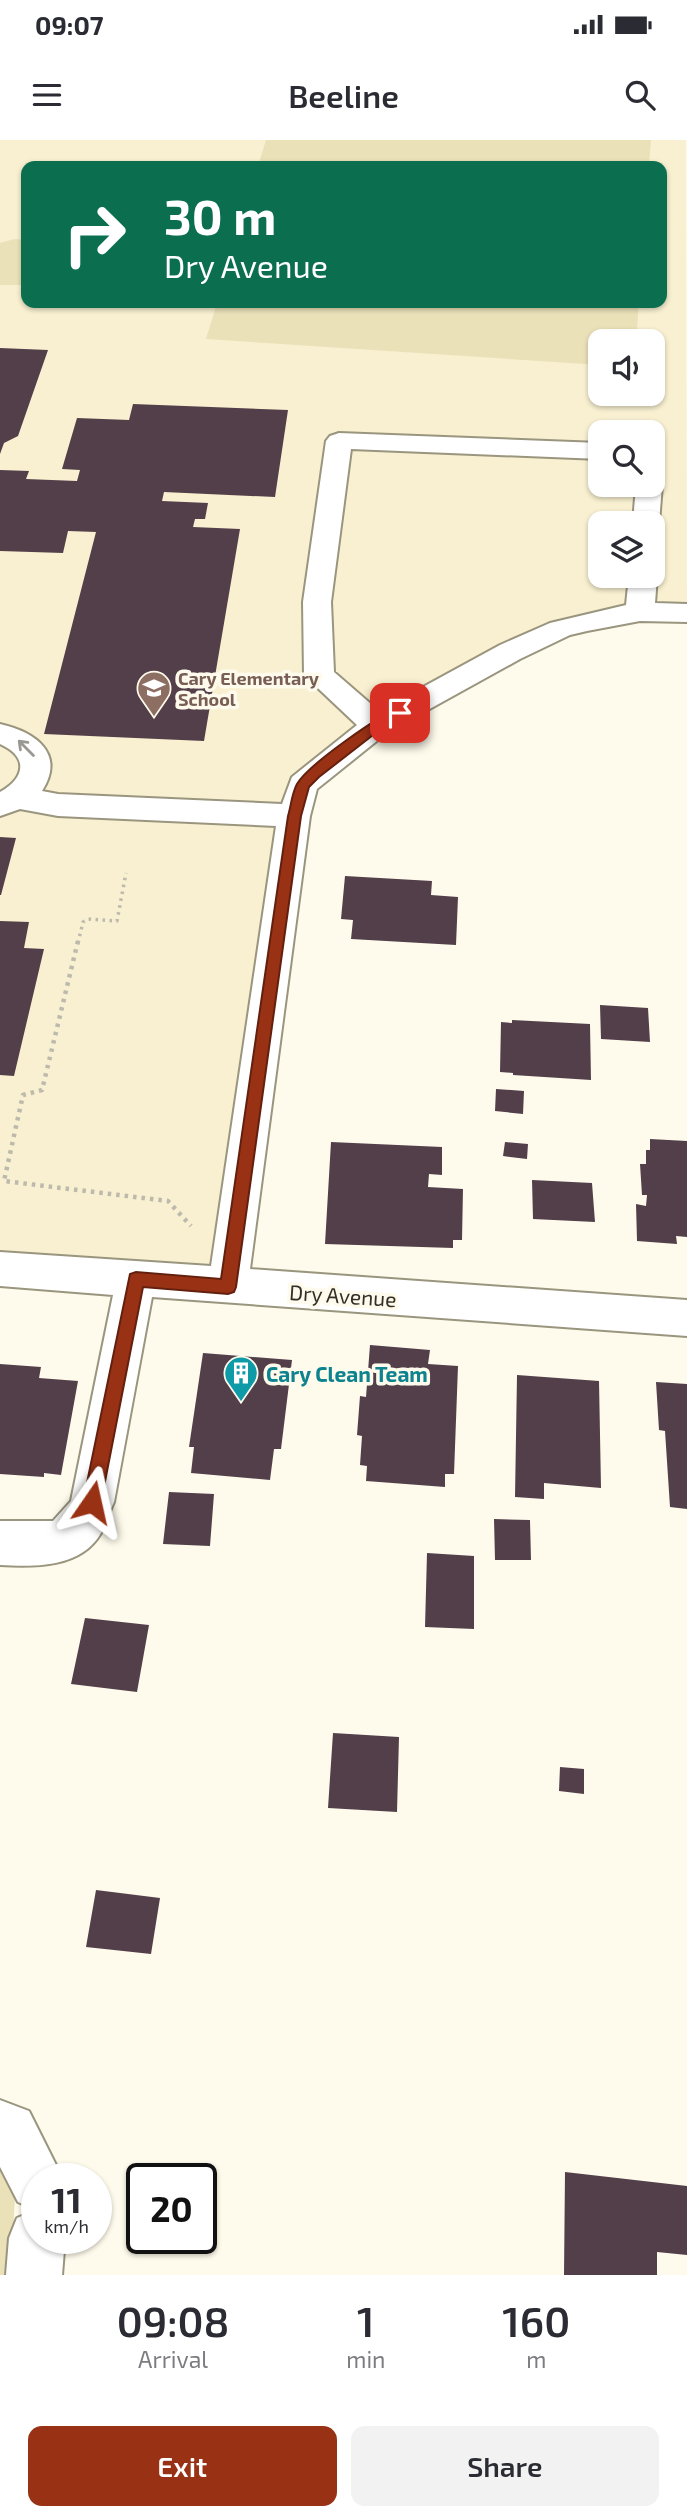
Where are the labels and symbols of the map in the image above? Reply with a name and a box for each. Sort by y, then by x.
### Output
place label: Cary Elementary School [178,667,320,710]
school or university icon: Cary Elementary School [135,669,173,718]
pin [370,683,430,743]
one-way arrow [17,739,34,756]
street label: Dry Avenue [288,1279,398,1311]
building icon: Cary Clean Team [222,1354,260,1403]
place label: Cary Clean Team [266,1361,428,1387]
position arrow [55,1465,129,1539]
speed limit sign: 20 [126,2163,217,2254]

